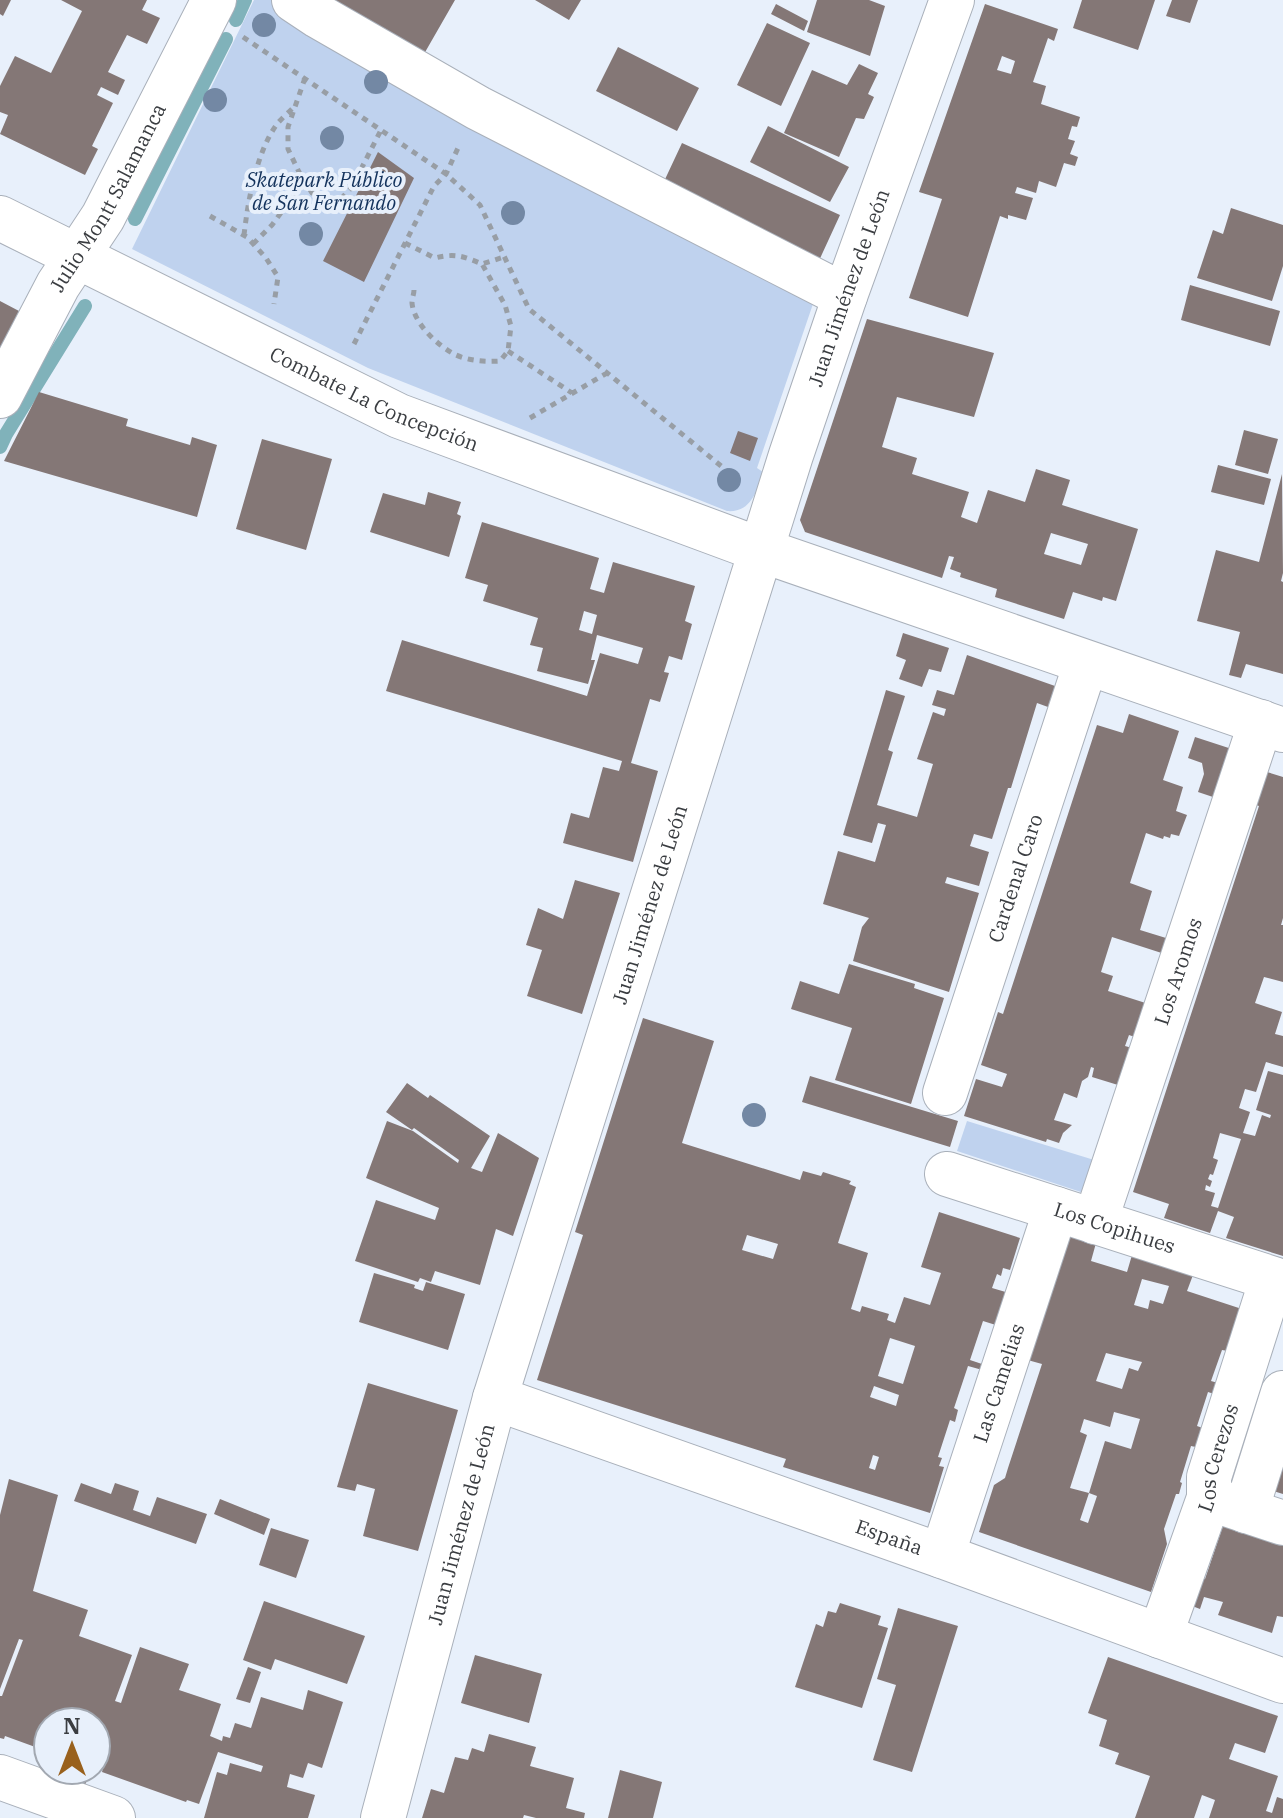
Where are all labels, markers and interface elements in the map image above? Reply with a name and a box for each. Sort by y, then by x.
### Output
street label: Julio Montt Salamanca [43,98,172,296]
park label: Skatepark Público de San Fernando [245,166,402,216]
street label: Juan Jiménez de León [801,185,896,390]
street label: Combate La Concepción [265,340,483,457]
street label: Juan Jiménez de León [606,801,693,1007]
street label: Cardenal Caro [981,810,1049,946]
street label: Los Aromos [1147,914,1208,1028]
street label: Los Copihues [1051,1195,1179,1259]
street label: Las Camelias [966,1320,1030,1446]
street label: Los Cerezos [1191,1400,1245,1516]
street label: Juan Jiménez de León [421,1420,501,1628]
street label: España [852,1512,927,1561]
north arrow [32,1706,112,1786]
text: N [63,1711,81,1740]

